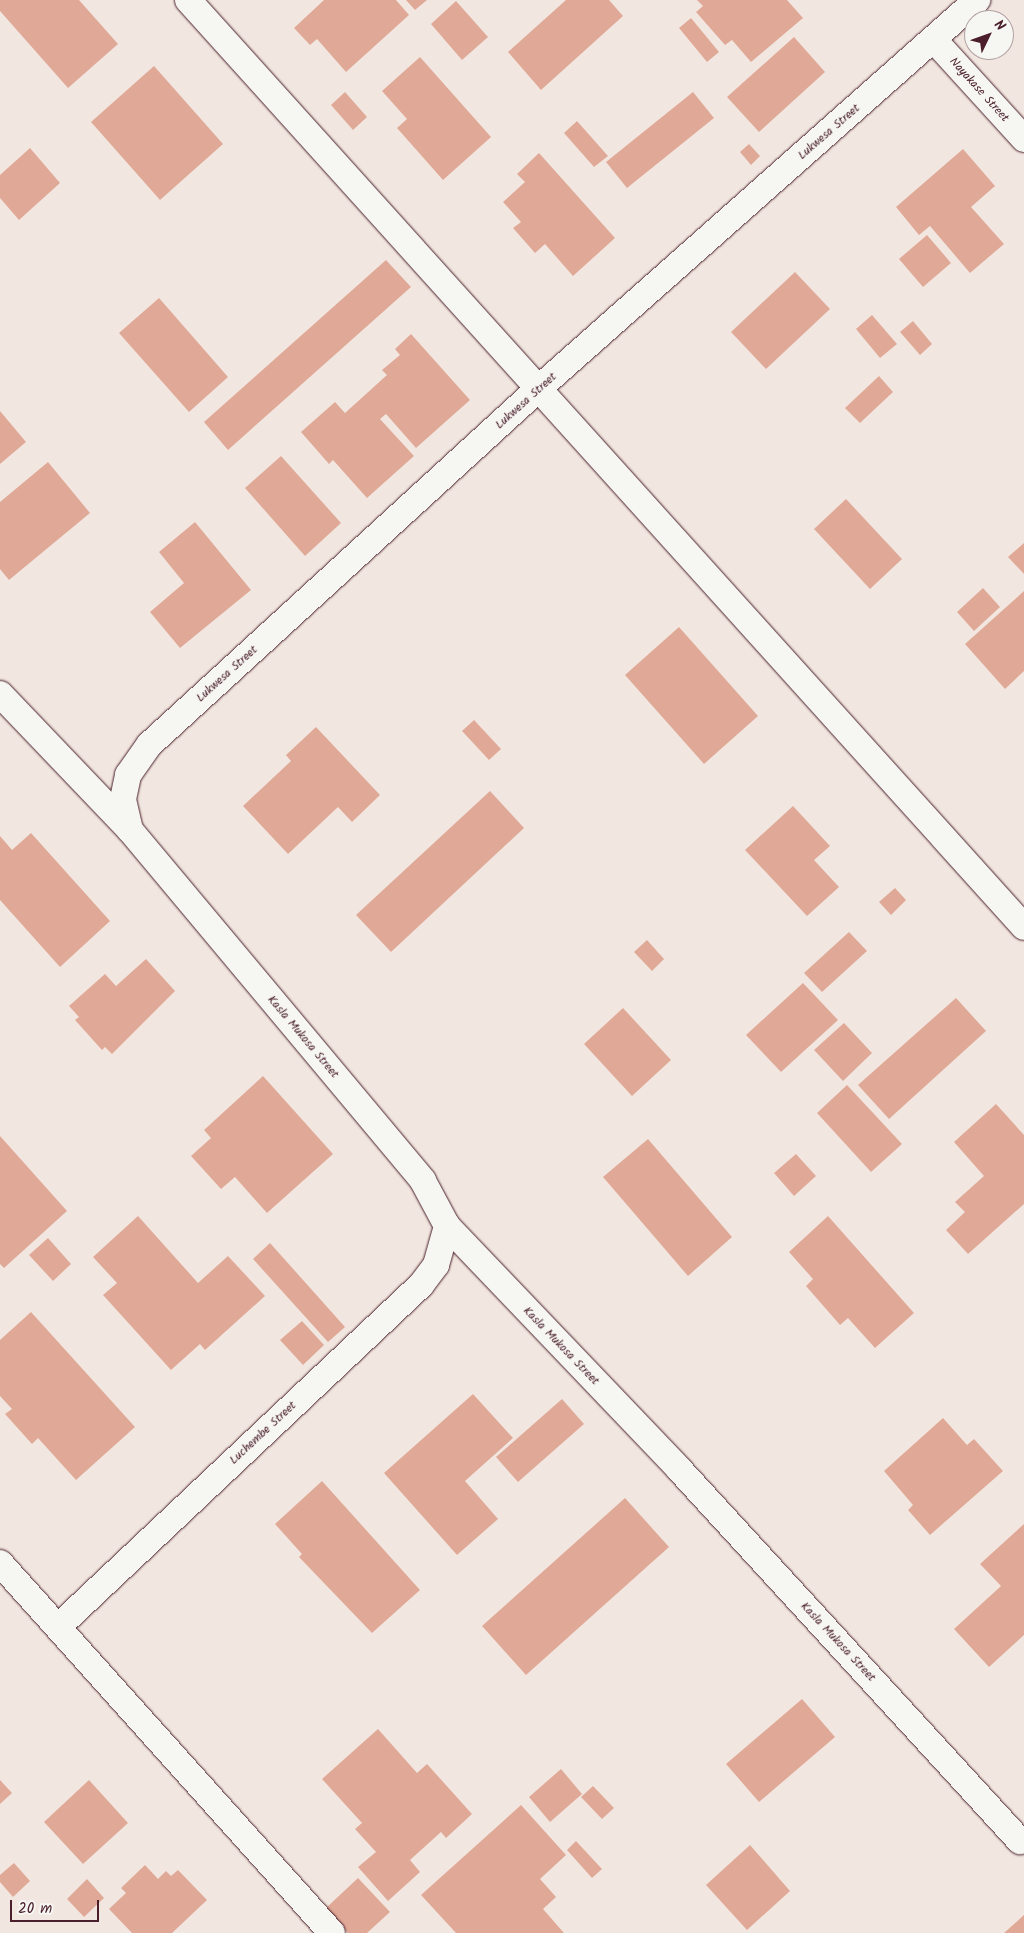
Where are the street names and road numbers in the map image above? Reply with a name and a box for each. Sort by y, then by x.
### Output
street label: Nayakase Street [946,55,1012,125]
street label: Lukwesa Street [795,101,863,163]
street label: Lukwesa Street [492,370,560,432]
street label: Lukwesa Street [193,643,261,705]
street label: Kasla Mukosa Street [264,993,342,1081]
street label: Kasla Mukosa Street [520,1304,602,1388]
street label: Luchembe Street [227,1398,299,1468]
street label: Kasla Mukosa Street [797,1599,879,1685]

